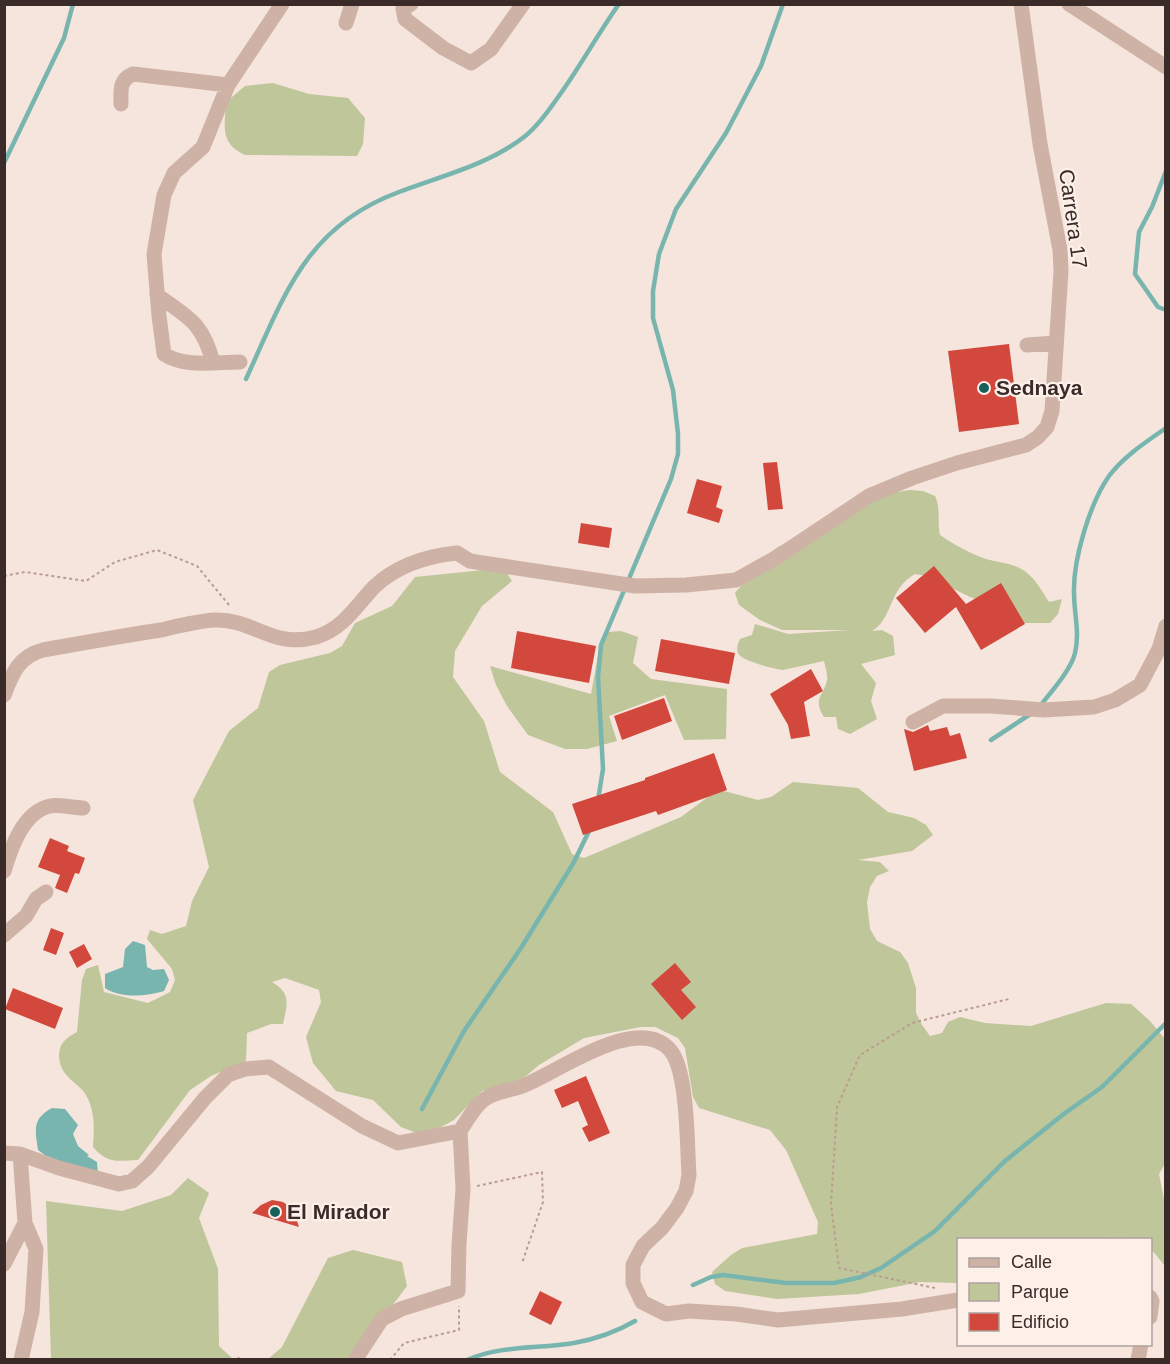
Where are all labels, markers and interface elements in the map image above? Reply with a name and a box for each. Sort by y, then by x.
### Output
street label: Carrera 17 [1055,168,1092,270]
place label: Sednaya [996,376,1083,399]
marker: Sednaya [977,381,991,395]
place label: El Mirador [287,1200,390,1223]
marker: El Mirador [268,1205,282,1219]
legend [957,1238,1152,1346]
text: Calle [1011,1252,1052,1272]
text: Parque [1011,1282,1069,1302]
text: Edificio [1011,1312,1069,1332]

